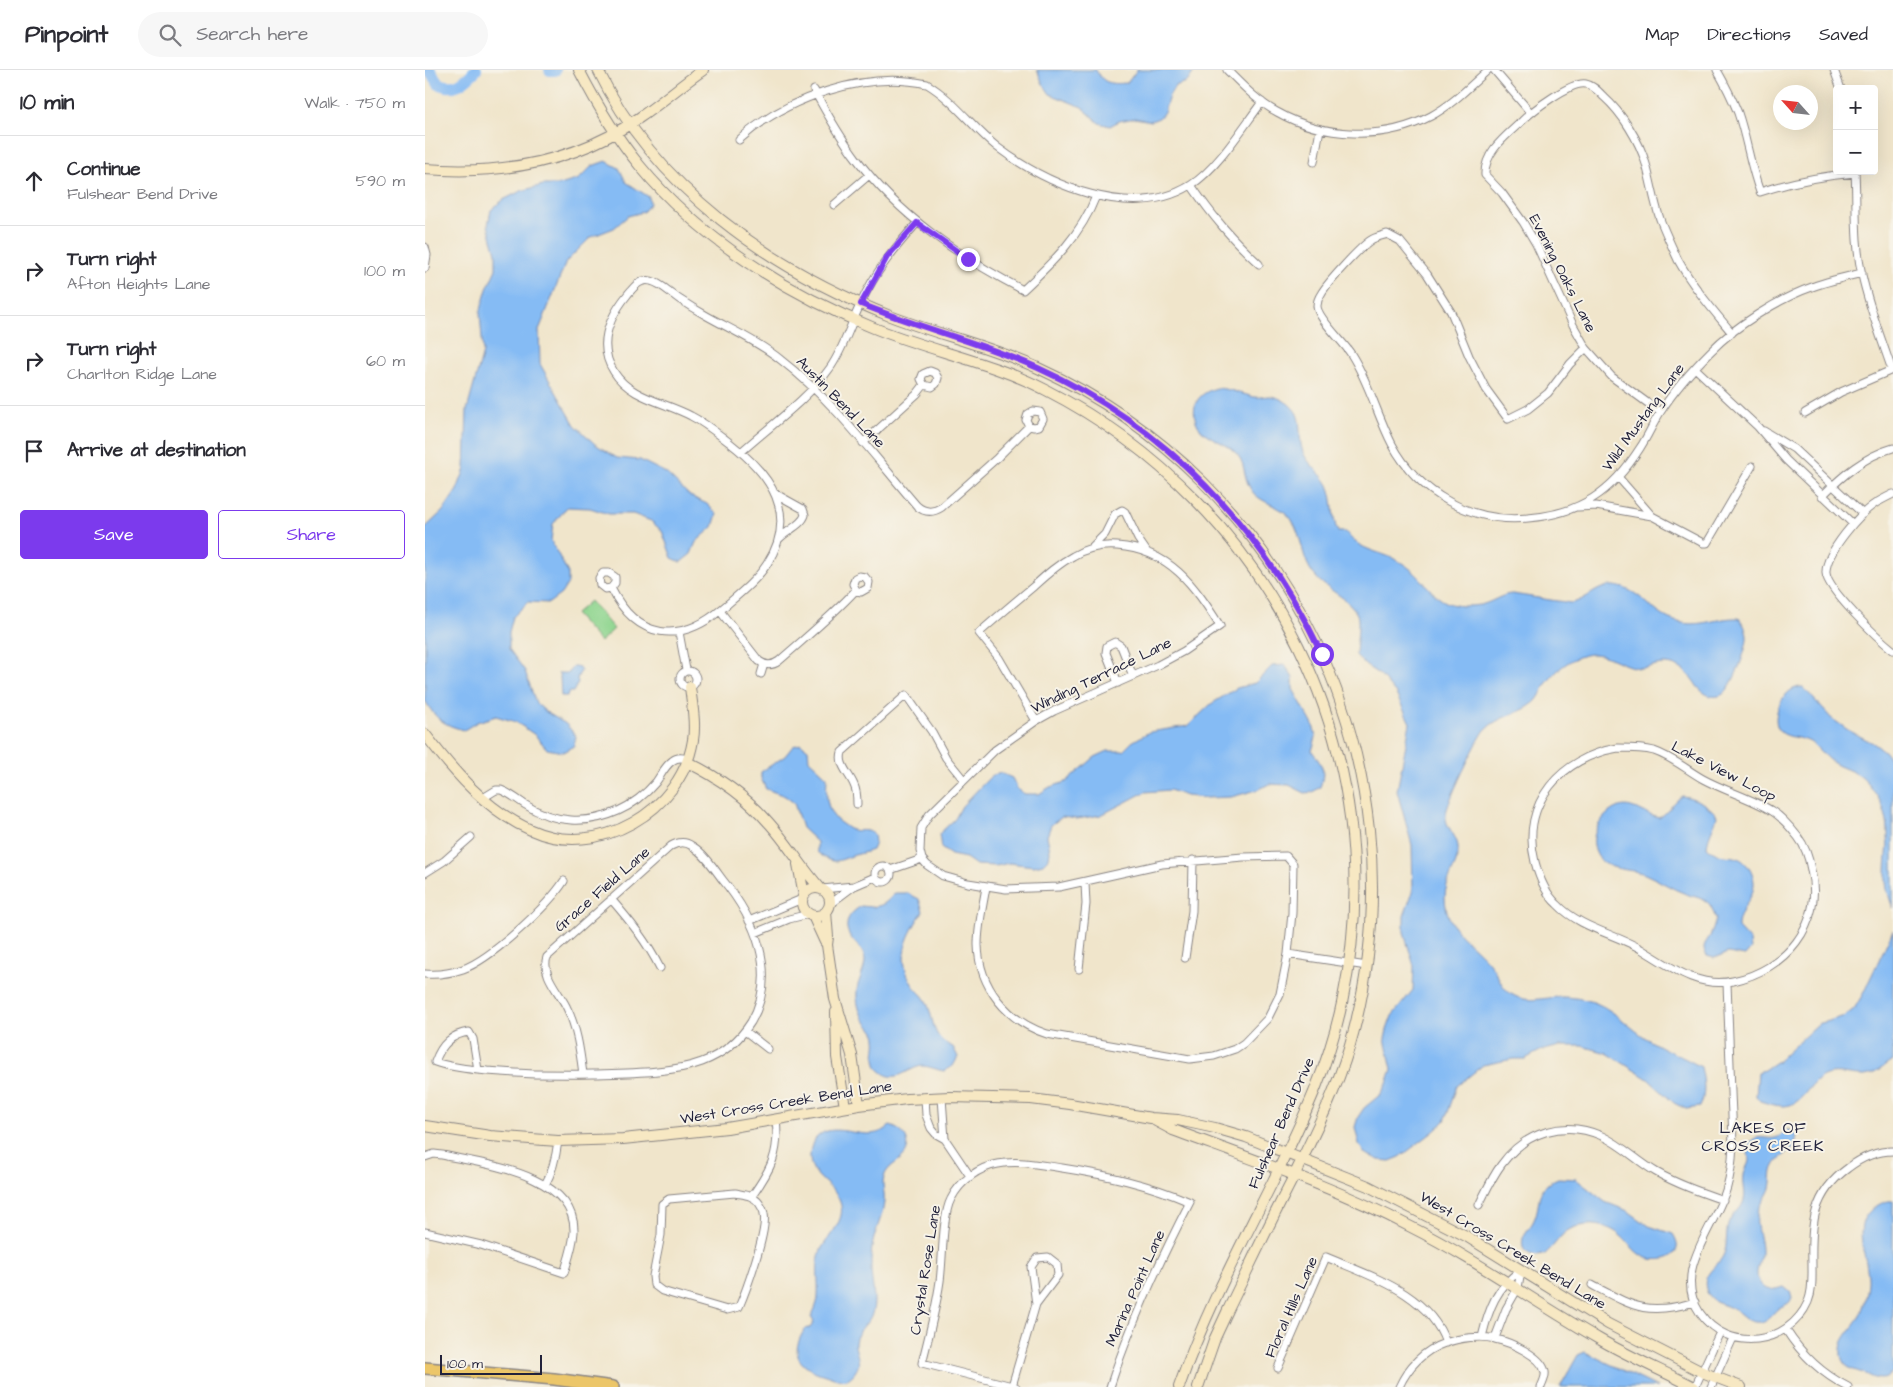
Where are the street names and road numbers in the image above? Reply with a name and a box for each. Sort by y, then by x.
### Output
street label: Evening Oaks Lane [1523,211,1601,336]
street label: Austin Bend Lane [791,352,890,453]
street label: Wild Mustang Lane [1597,359,1690,476]
street label: Winding Terrace Lane [1027,632,1175,720]
street label: Lake View Loop [1668,736,1780,807]
street label: Grace Field Lane [550,842,655,937]
street label: Fulshear Bend Drive [1243,1054,1320,1192]
street label: West Cross Creek Bend Lane [679,1075,893,1130]
street label: West Cross Creek Bend Lane [1416,1186,1610,1315]
street label: Crystal Rose Lane [905,1204,947,1337]
street label: Marina Point Lane [1100,1227,1171,1350]
street label: Floral Hills Lane [1260,1253,1323,1361]

